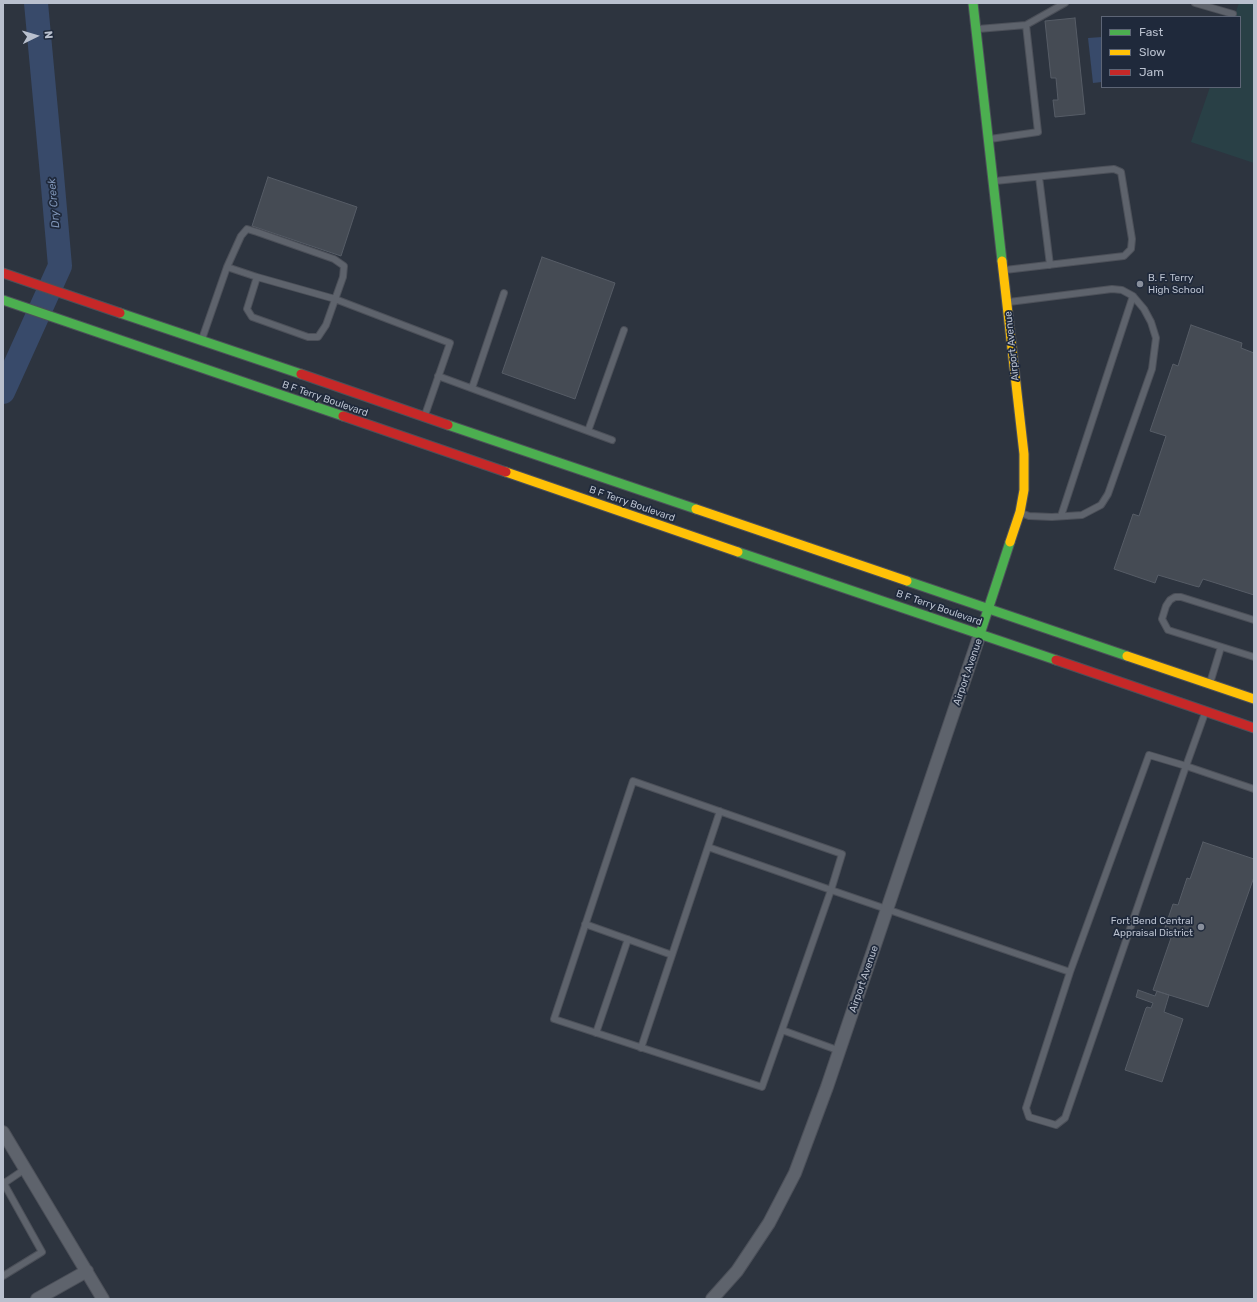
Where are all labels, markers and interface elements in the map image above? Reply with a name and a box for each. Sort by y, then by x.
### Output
north arrow [16,16,56,56]
legend [1101,16,1241,88]
text: Fast [1139,25,1163,39]
text: N [42,30,55,39]
text: Slow [1139,45,1166,59]
text: Jam [1139,65,1164,79]
water label: Dry Creek [45,178,63,228]
place label: B. F. Terry High School [1148,272,1204,296]
marker: B. F. Terry High School [1135,279,1145,289]
street label: Airport Avenue [1002,311,1022,381]
street label: B F Terry Boulevard [280,379,370,419]
street label: B F Terry Boulevard [587,484,677,524]
street label: B F Terry Boulevard [894,588,984,628]
street label: Airport Avenue [951,637,985,707]
place label: Fort Bend Central Appraisal District [1111,915,1193,938]
marker: Fort Bend Central Appraisal District [1196,922,1206,932]
street label: Airport Avenue [847,944,881,1014]

